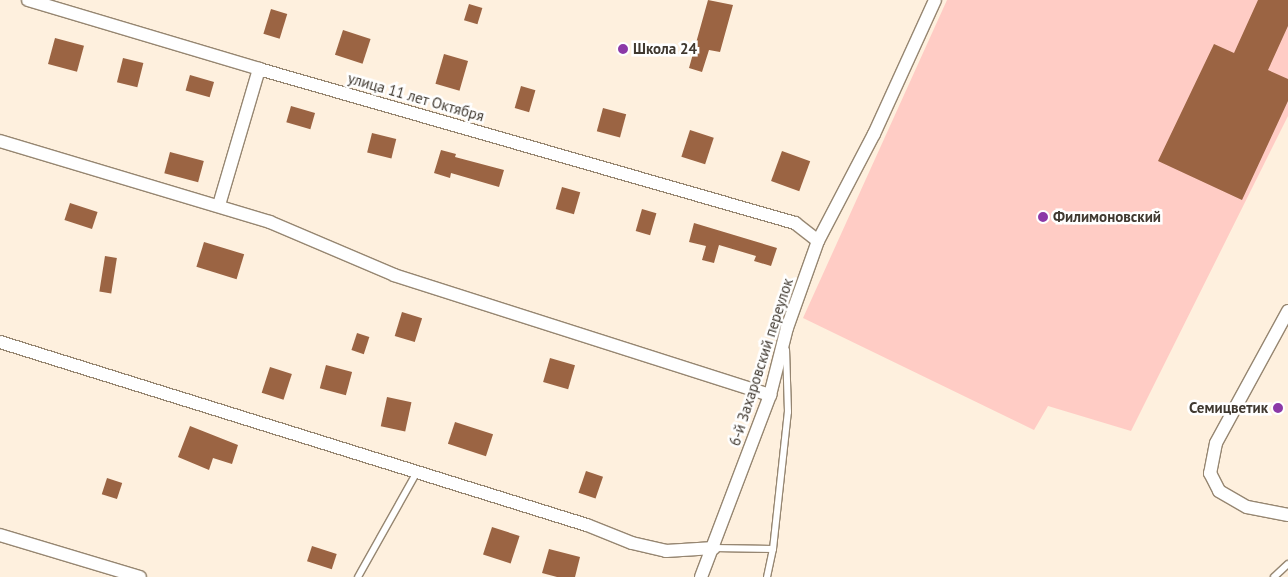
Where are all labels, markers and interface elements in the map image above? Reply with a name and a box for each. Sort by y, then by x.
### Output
place label: Школа 24 [633,40,697,58]
marker: Школа 24 [617,43,629,55]
street label: улица 11 лет Октября [346,69,486,125]
place label: Филимоновский [1053,208,1161,226]
marker: Филимоновский [1037,211,1049,223]
street label: 6-й Захаровский переулок [725,276,797,448]
place label: Семицветик [1189,399,1268,417]
marker: Семицветик [1272,402,1284,414]

